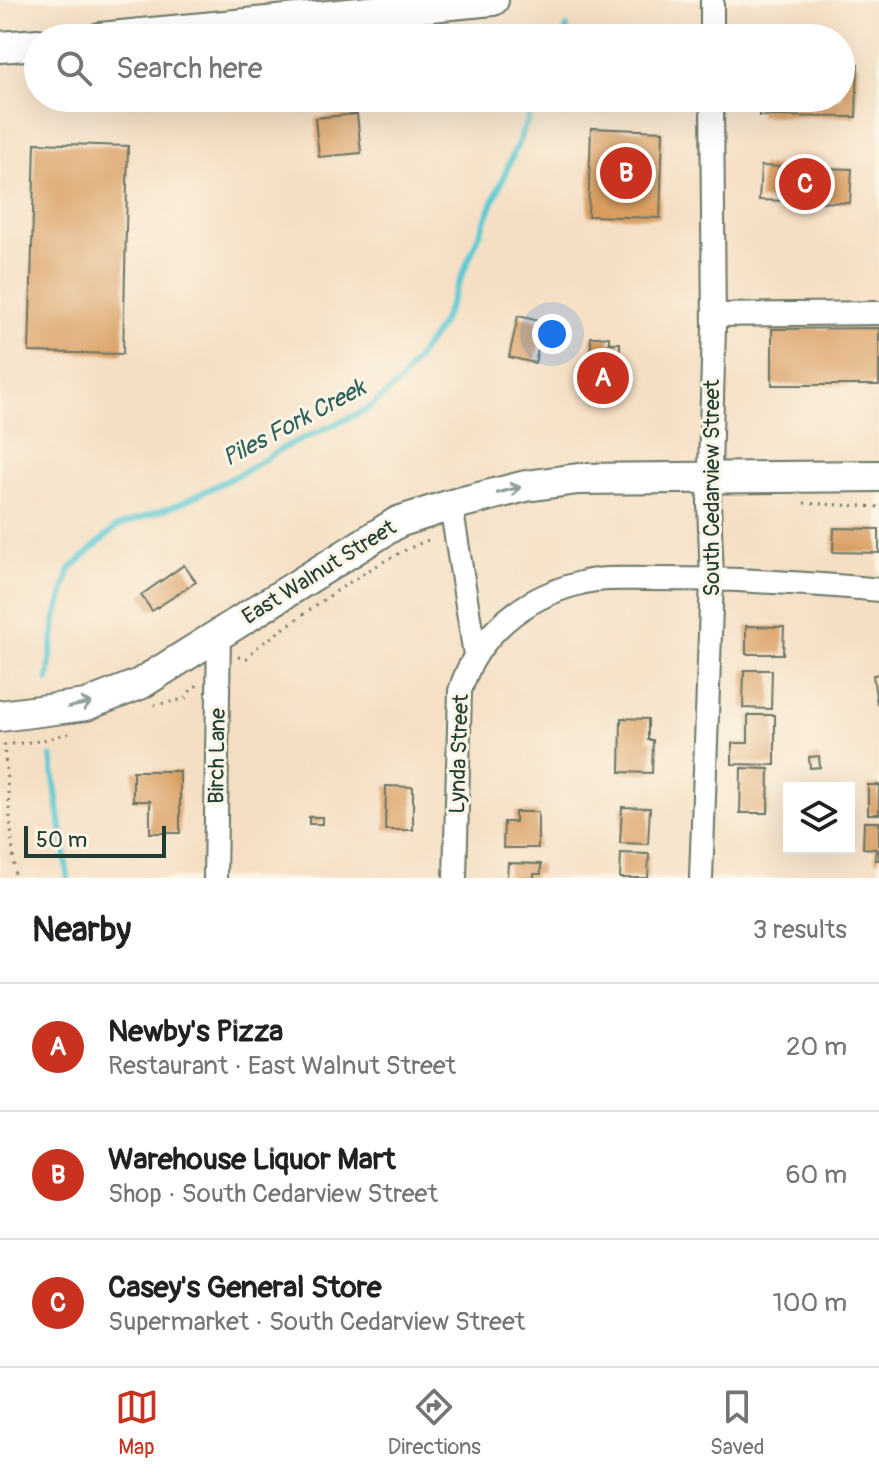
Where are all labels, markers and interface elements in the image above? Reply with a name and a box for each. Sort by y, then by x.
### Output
search box [24,24,855,112]
icon: search [52,46,96,90]
text: Search here [116,50,263,87]
pin: B [600,143,652,203]
pin: C [779,154,831,214]
your location [532,314,572,354]
pin: A [577,348,629,408]
water label: Piles Fork Creek [218,372,372,473]
street label: South Cedarview Street [698,379,726,596]
one-way arrow [495,482,521,497]
street label: East Walnut Street [237,513,401,631]
street label: Lynda Street [443,694,475,814]
one-way arrow [67,697,92,712]
street label: Birch Lane [202,708,232,804]
map controls [783,782,855,854]
button: layers [783,782,855,854]
scale bar [24,822,166,858]
text: 50 m [36,826,87,854]
text: Nearby [32,909,131,952]
text: 3 results [753,914,847,946]
text: Newby's Pizza [108,1013,283,1050]
text: A [50,1031,66,1063]
text: 20 m [786,1031,847,1063]
text: Restaurant · East Walnut Street [108,1050,456,1082]
text: Warehouse Liquor Mart [108,1141,396,1178]
text: B [51,1159,65,1191]
text: 60 m [785,1159,847,1191]
text: Shop · South Cedarview Street [108,1178,438,1210]
text: Casey's General Store [108,1269,381,1306]
text: C [50,1287,66,1319]
text: 100 m [773,1287,847,1319]
text: Supermarket · South Cedarview Street [108,1306,525,1338]
tab: Map [115,1385,159,1461]
tab: Directions [388,1385,481,1461]
tab: Saved [710,1385,764,1461]

